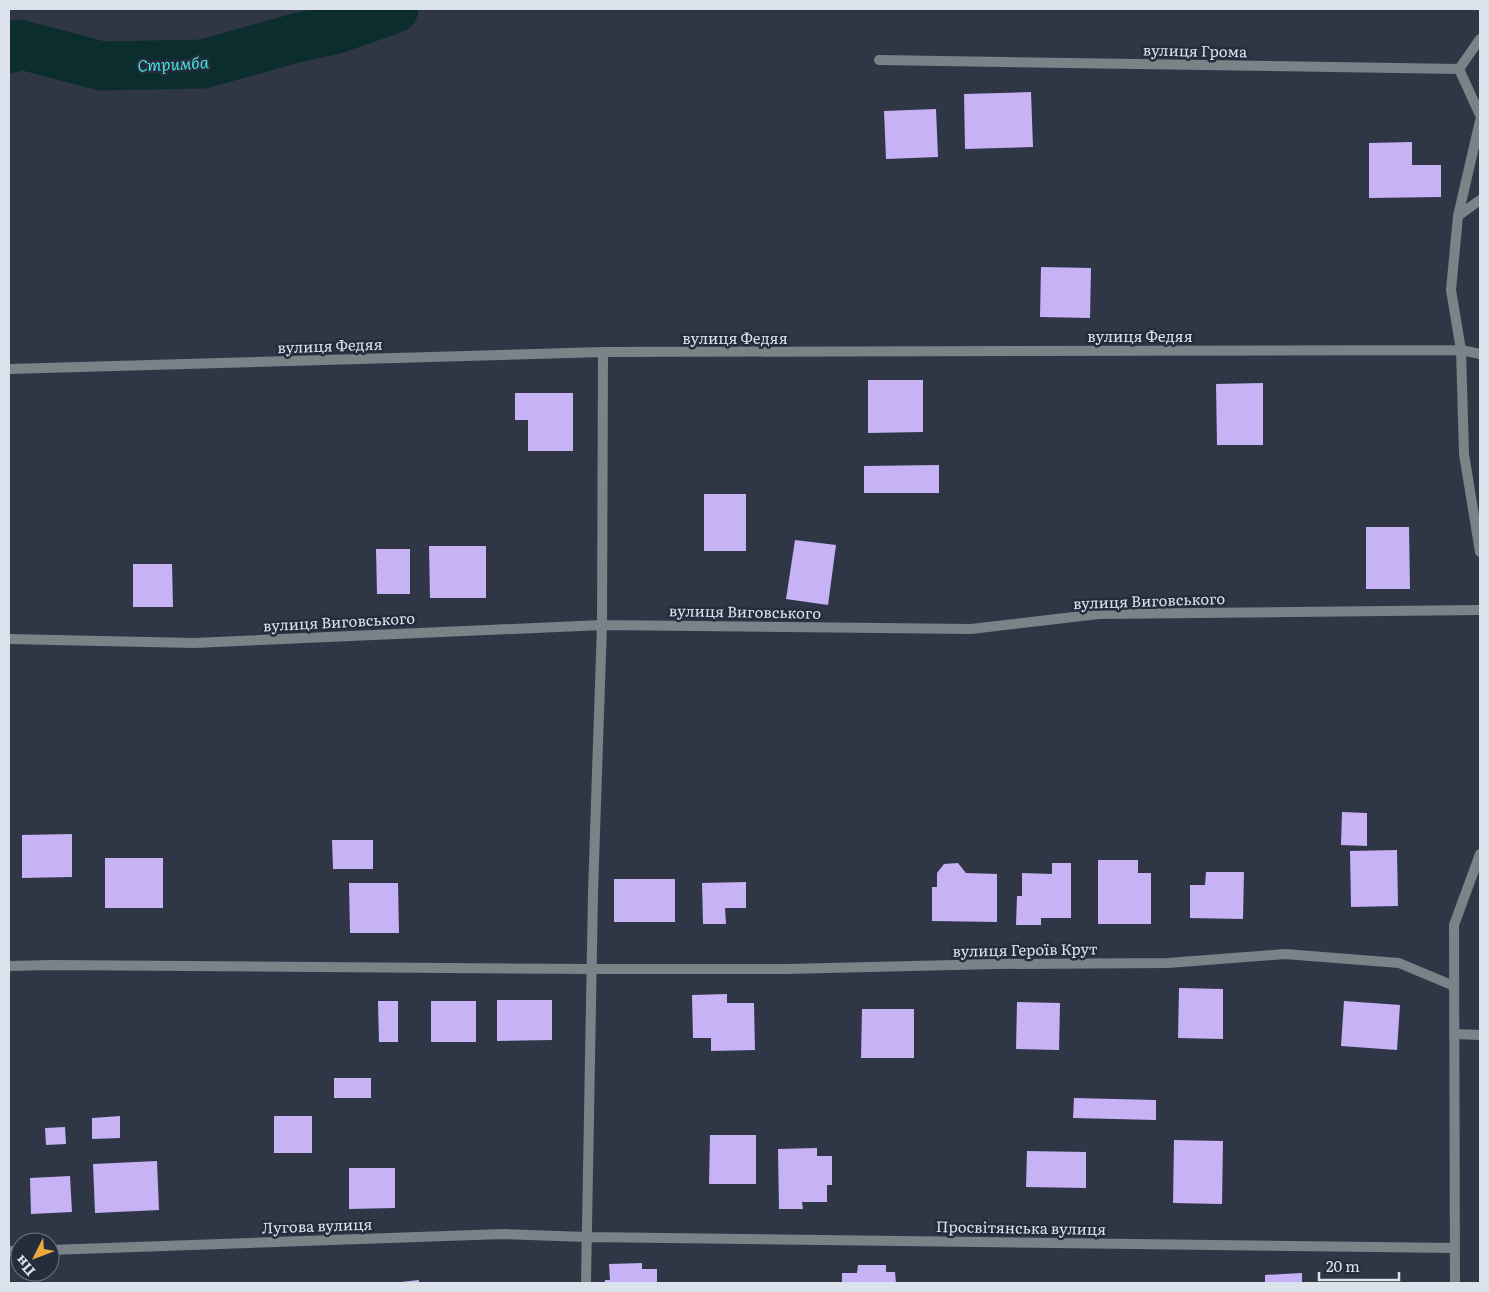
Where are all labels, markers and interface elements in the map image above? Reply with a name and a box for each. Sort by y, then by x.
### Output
street label: вулиця Грома [1143,38,1248,62]
water label: Стримба [137,49,210,77]
street label: вулиця Федяя [1087,324,1193,347]
street label: вулиця Федяя [682,326,788,349]
street label: вулиця Федяя [277,332,383,358]
street label: вулиця Виговського [1073,586,1226,614]
street label: вулиця Виговського [669,598,822,624]
street label: вулиця Виговського [262,606,416,636]
street label: вулиця Героїв Крут [952,936,1098,962]
street label: Лугова вулиця [261,1212,373,1238]
street label: Просвітянська вулиця [936,1214,1106,1240]
north arrow [10,1232,60,1282]
scale bar [1319,1250,1399,1282]
text: Пн [10,1252,39,1281]
text: 20 m [1326,1254,1360,1277]

